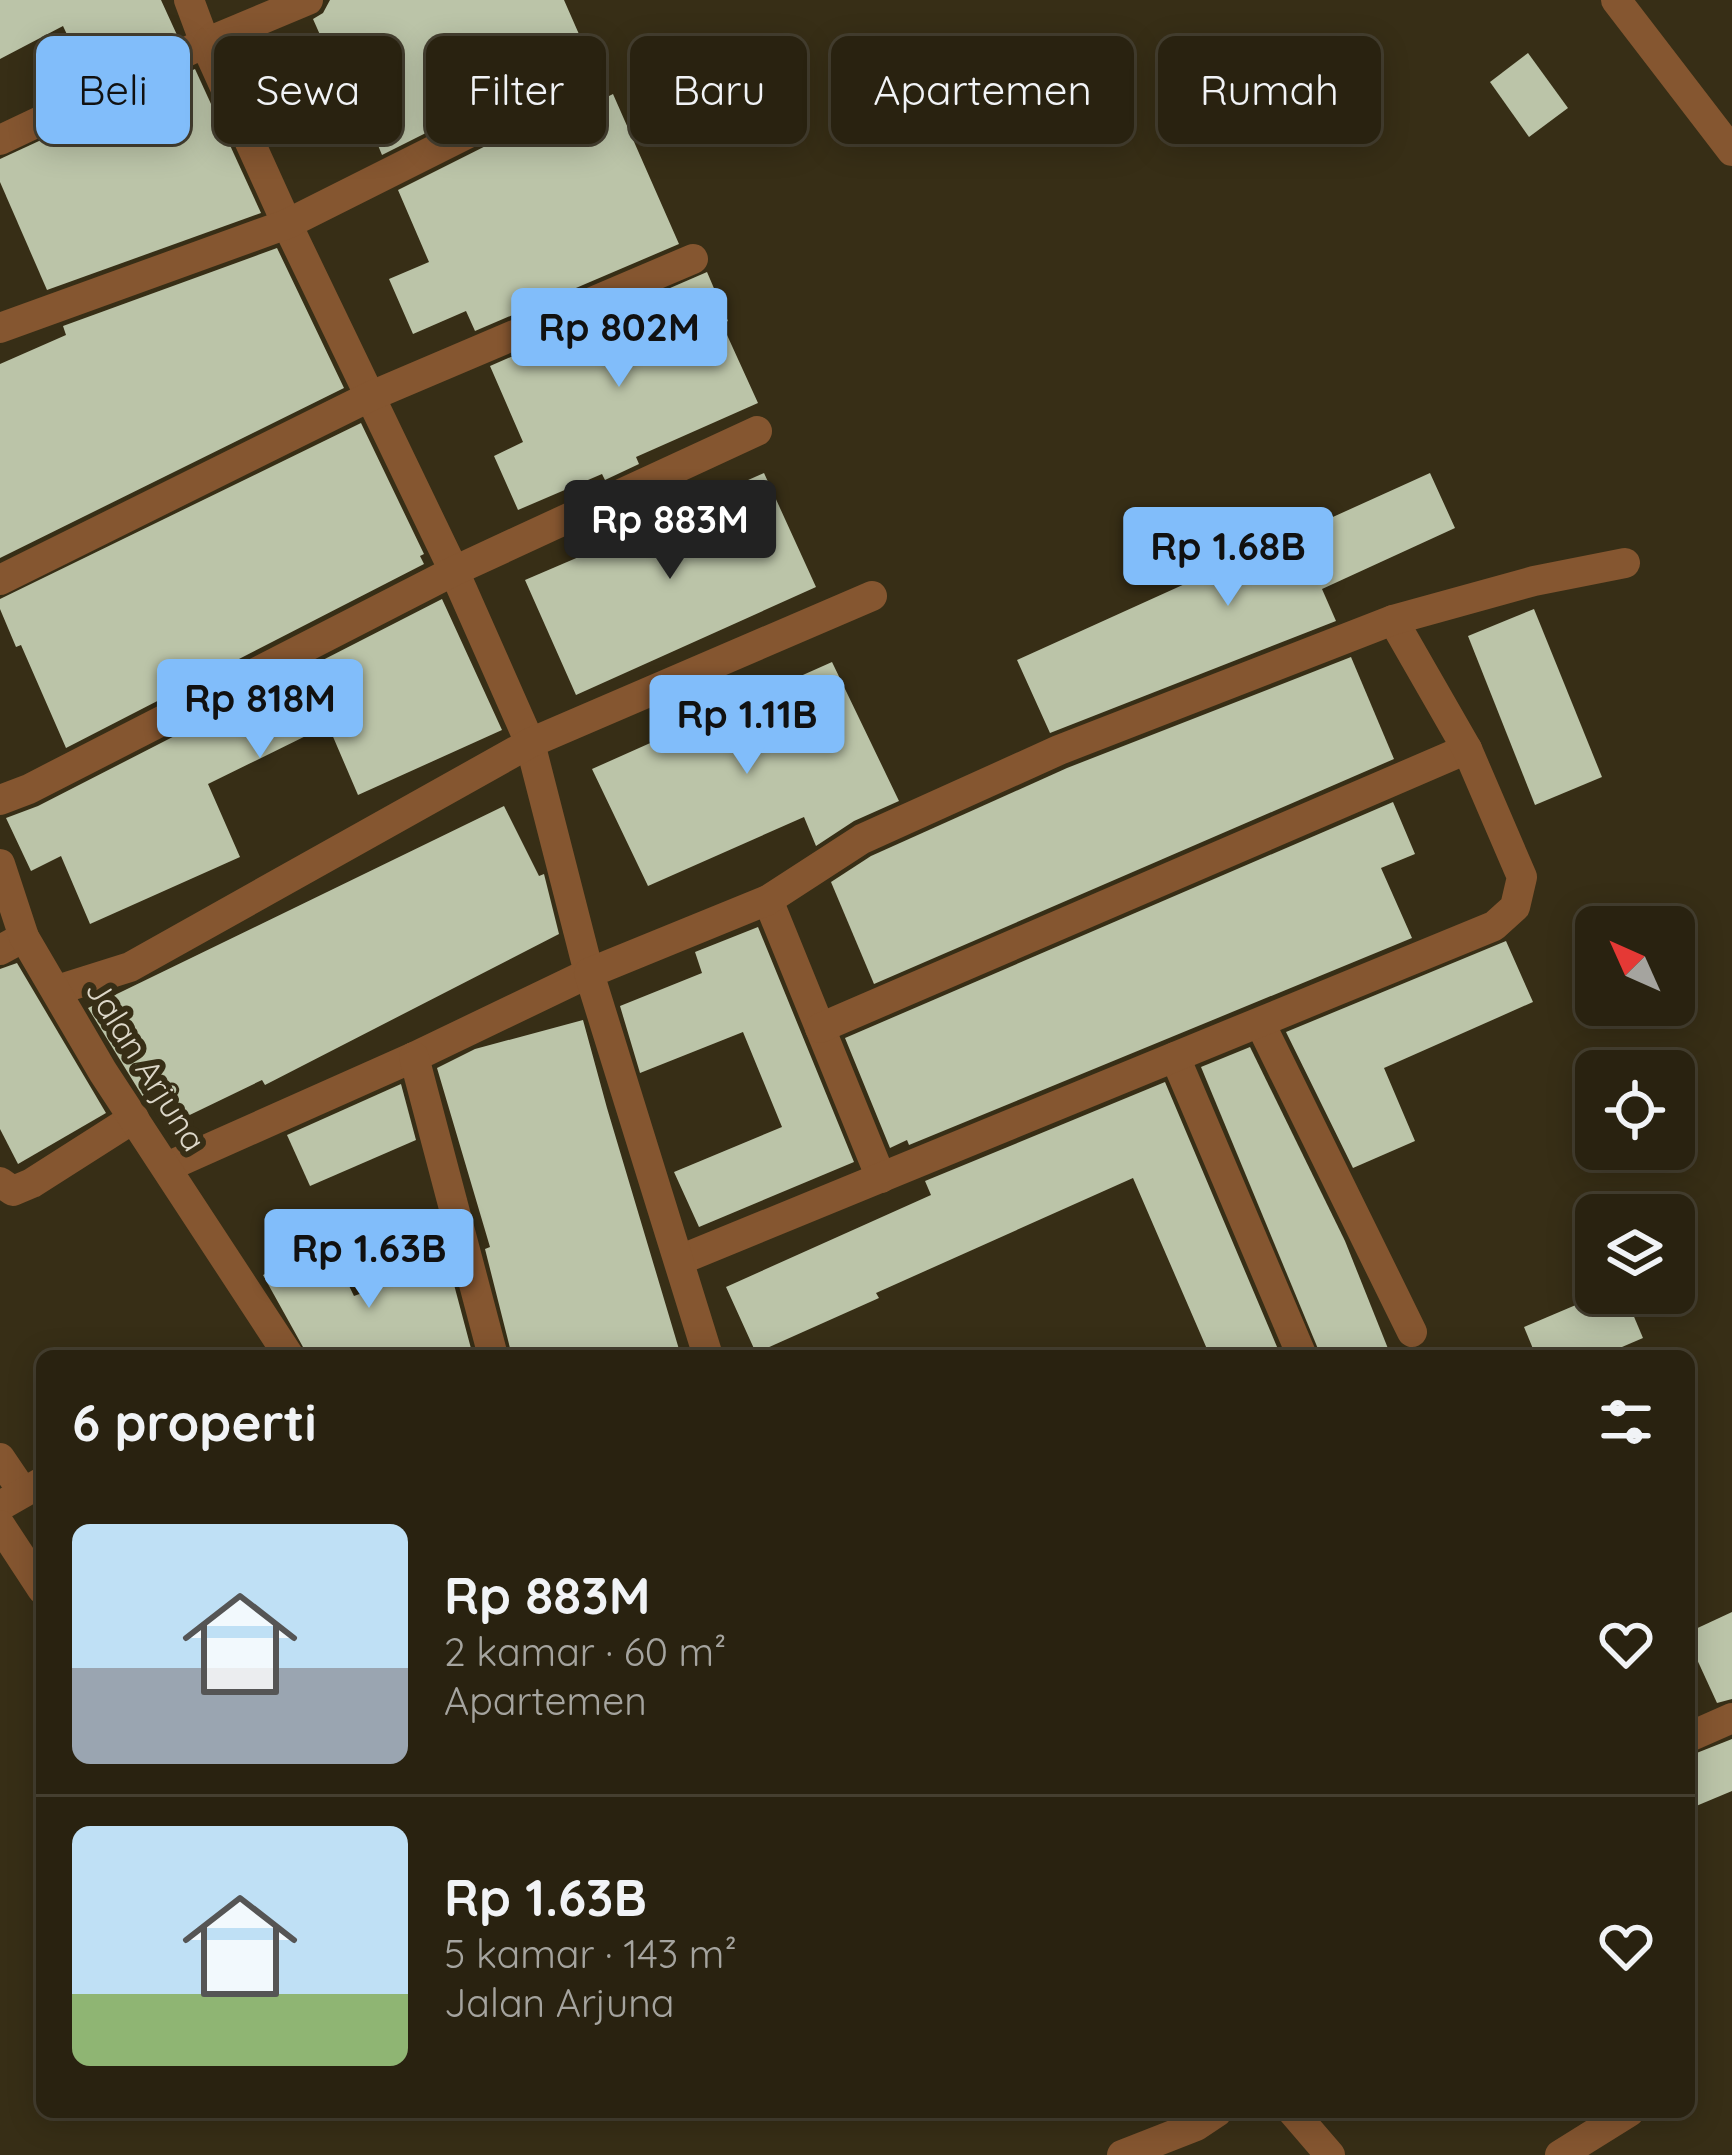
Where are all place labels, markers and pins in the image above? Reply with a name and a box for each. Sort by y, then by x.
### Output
pin: Rp 802M [508,288,730,390]
pin: Rp 883M [559,480,781,582]
pin: Rp 1.68B [1104,507,1352,609]
pin: Rp 818M [149,659,371,761]
pin: Rp 1.11B [623,675,871,777]
pin: Rp 1.63B [245,1209,493,1311]

